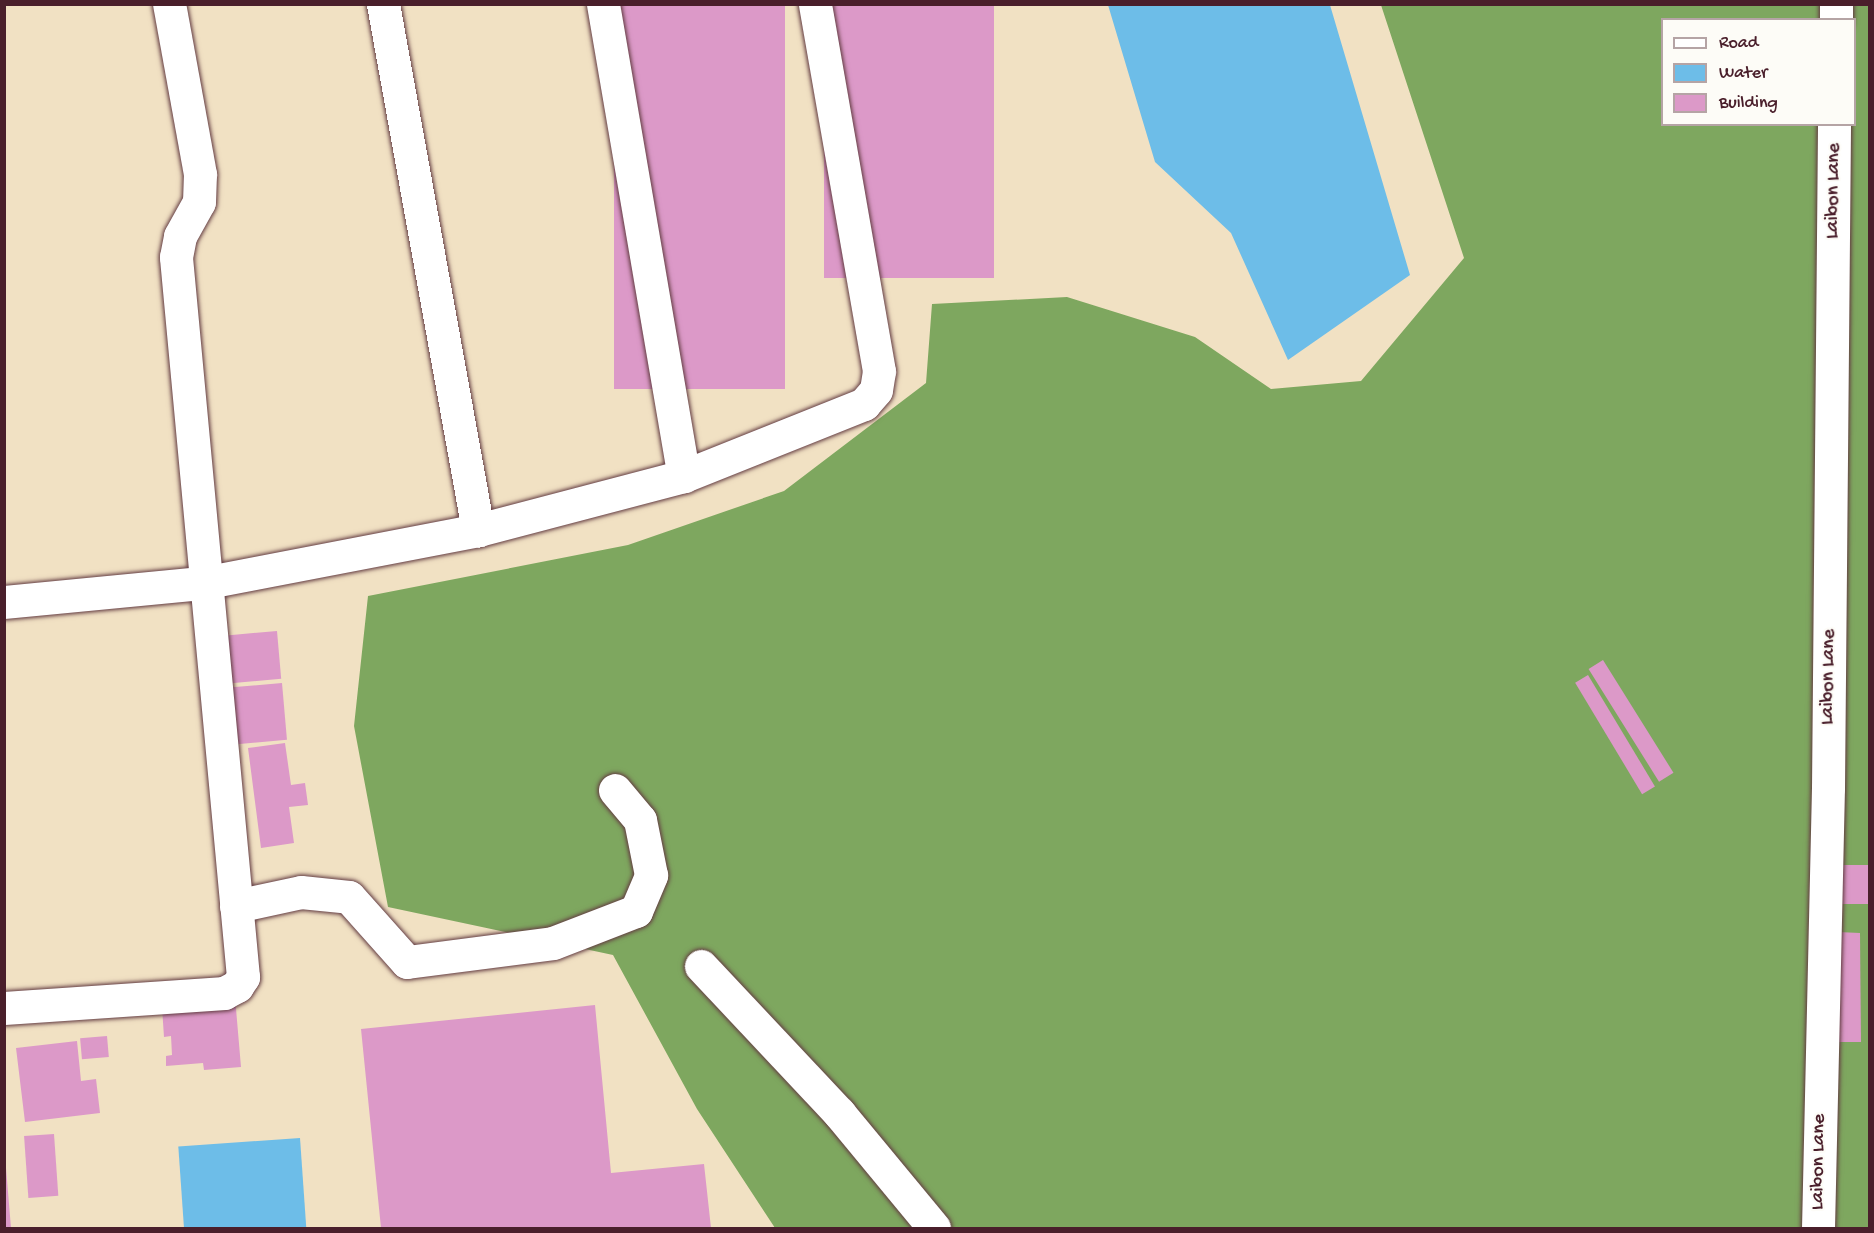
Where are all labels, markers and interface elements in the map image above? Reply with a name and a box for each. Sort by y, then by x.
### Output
legend [1661,18,1856,126]
text: Road [1719,33,1758,54]
text: Water [1719,63,1767,84]
text: Building [1719,93,1778,114]
street label: Laibon Lane [1821,143,1847,239]
street label: Laibon Lane [1816,629,1842,725]
street label: Laibon Lane [1806,1114,1832,1210]

